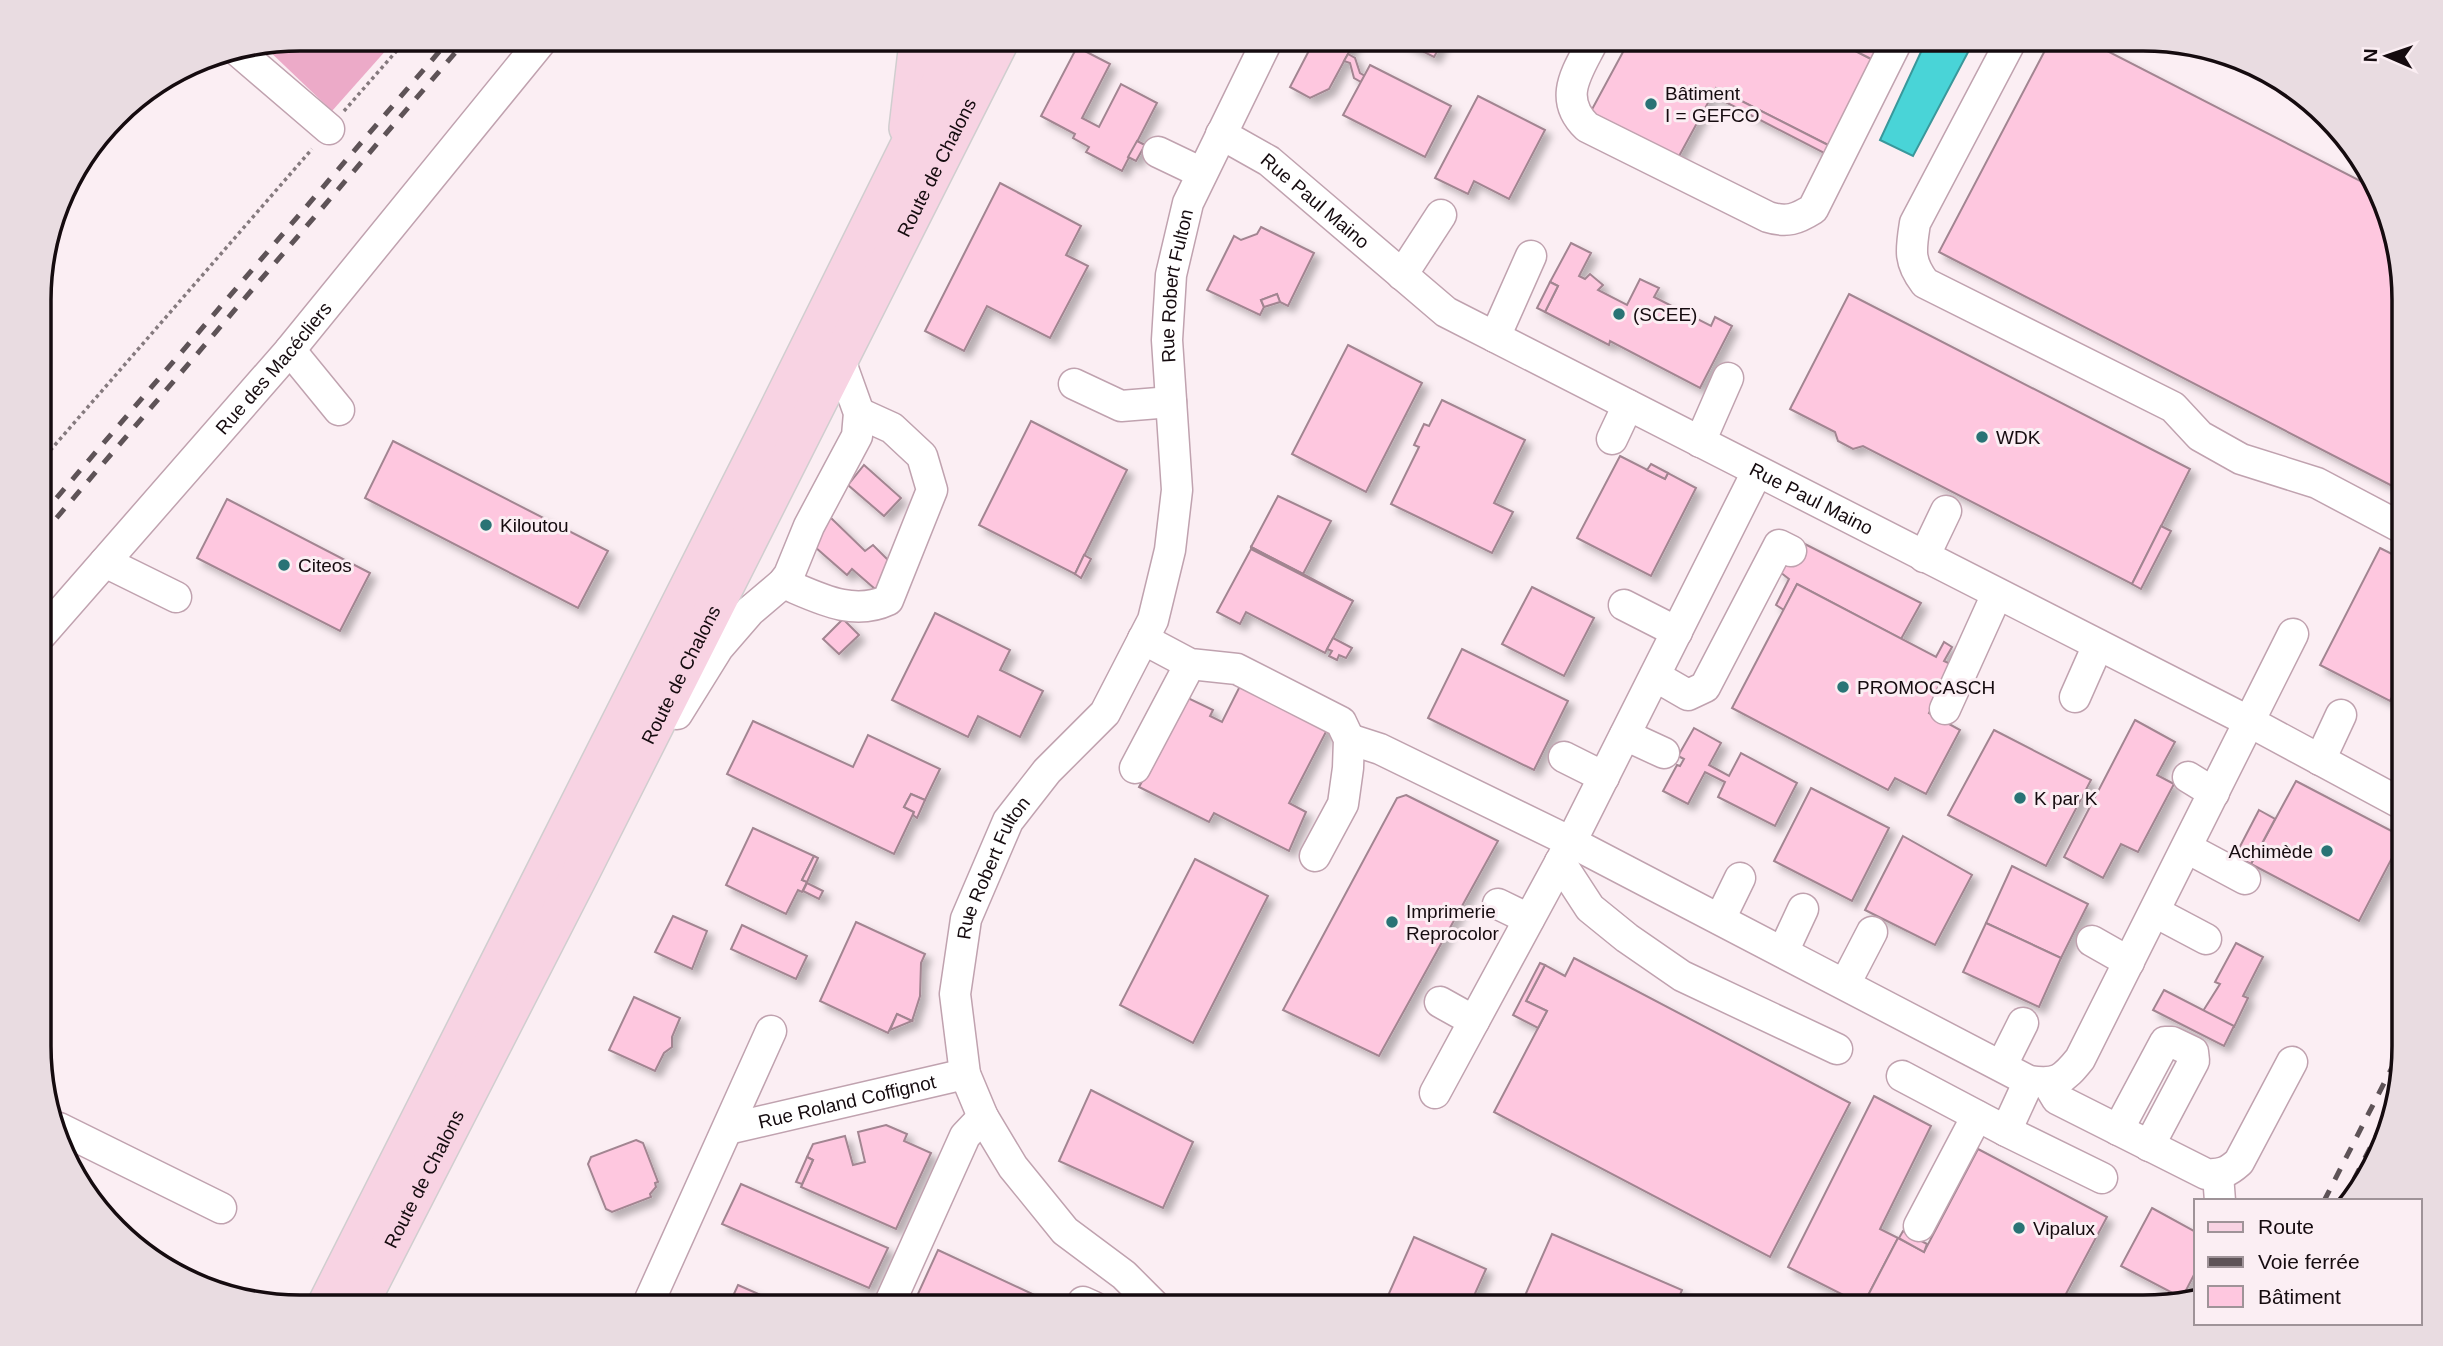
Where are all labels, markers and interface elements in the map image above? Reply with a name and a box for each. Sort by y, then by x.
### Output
north arrow [2352,21,2422,91]
text: N [2360,48,2381,63]
place label: Bâtiment I = GEFCO [1665,83,1760,126]
street label: Route de Chalons [893,95,980,240]
marker: Bâtiment I = GEFCO [1643,96,1659,112]
street label: Rue Paul Maino [1257,149,1373,253]
street label: Rue Robert Fulton [1157,207,1197,363]
street label: Rue des Macécliers [211,298,336,439]
place label: (SCEE) [1633,304,1697,325]
marker: (SCEE) [1611,306,1627,322]
place label: WDK [1996,427,2041,448]
marker: WDK [1974,429,1990,445]
street label: Rue Paul Maino [1746,459,1876,539]
place label: Kiloutou [500,515,569,536]
marker: Kiloutou [478,517,494,533]
place label: Citeos [298,555,352,576]
marker: Citeos [276,557,292,573]
street label: Route de Chalons [637,602,725,747]
place label: PROMOCASCH [1857,677,1995,698]
marker: PROMOCASCH [1835,679,1851,695]
place label: K par K [2034,788,2098,809]
marker: K par K [2012,790,2028,806]
street label: Rue Robert Fulton [953,792,1034,941]
place label: Achimède [2229,841,2313,862]
marker: Achimède [2319,843,2335,859]
place label: Imprimerie Reprocolor [1406,901,1500,944]
marker: Imprimerie Reprocolor [1384,914,1400,930]
street label: Rue Roland Coffignot [756,1071,938,1133]
street label: Route de Chalons [380,1107,468,1252]
legend [2194,1199,2422,1325]
text: Route [2258,1215,2314,1238]
place label: Vipalux [2033,1218,2095,1239]
marker: Vipalux [2011,1220,2027,1236]
text: Voie ferrée [2258,1250,2360,1273]
text: Bâtiment [2258,1285,2341,1308]

